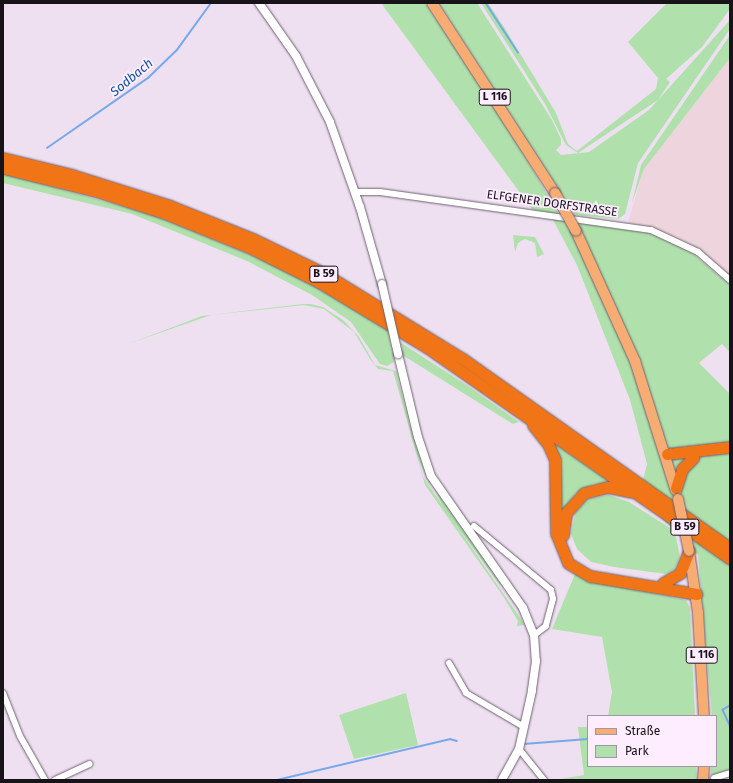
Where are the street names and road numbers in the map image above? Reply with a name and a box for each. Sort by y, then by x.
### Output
road number: L 116 [478,88,512,106]
street label: ELFGENER DORFSTRASSE [486,188,618,220]
road number: B 59 [309,265,339,283]
road number: B 59 [670,518,700,536]
road number: L 116 [685,646,719,664]

